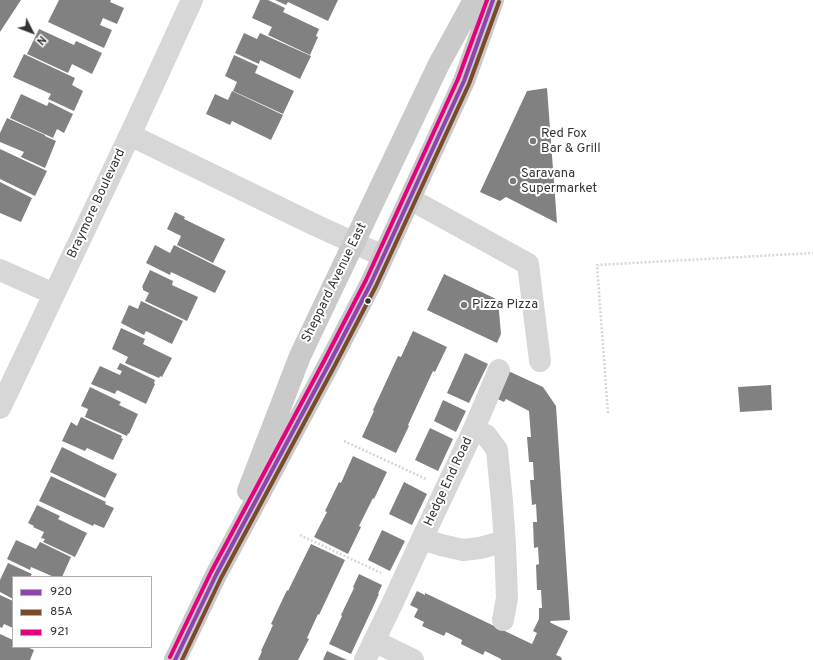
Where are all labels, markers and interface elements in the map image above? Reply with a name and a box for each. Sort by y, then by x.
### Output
north arrow [12,12,52,52]
text: N [33,32,49,48]
place label: Red Fox Bar & Grill [541,126,601,157]
marker: Red Fox Bar & Grill [528,136,538,146]
street label: Braymore Boulevard [65,147,129,261]
place label: Saravana Supermarket [521,166,597,197]
marker: Saravana Supermarket [508,176,518,186]
street label: Sheppard Avenue East [299,221,371,345]
unlabelled marker [363,296,373,306]
place label: Pizza Pizza [472,297,538,313]
marker: Pizza Pizza [459,300,469,310]
street label: Hedge End Road [422,435,476,529]
legend [12,576,152,648]
text: 920 [50,584,72,600]
text: 85A [50,604,73,620]
text: 921 [50,624,69,640]

